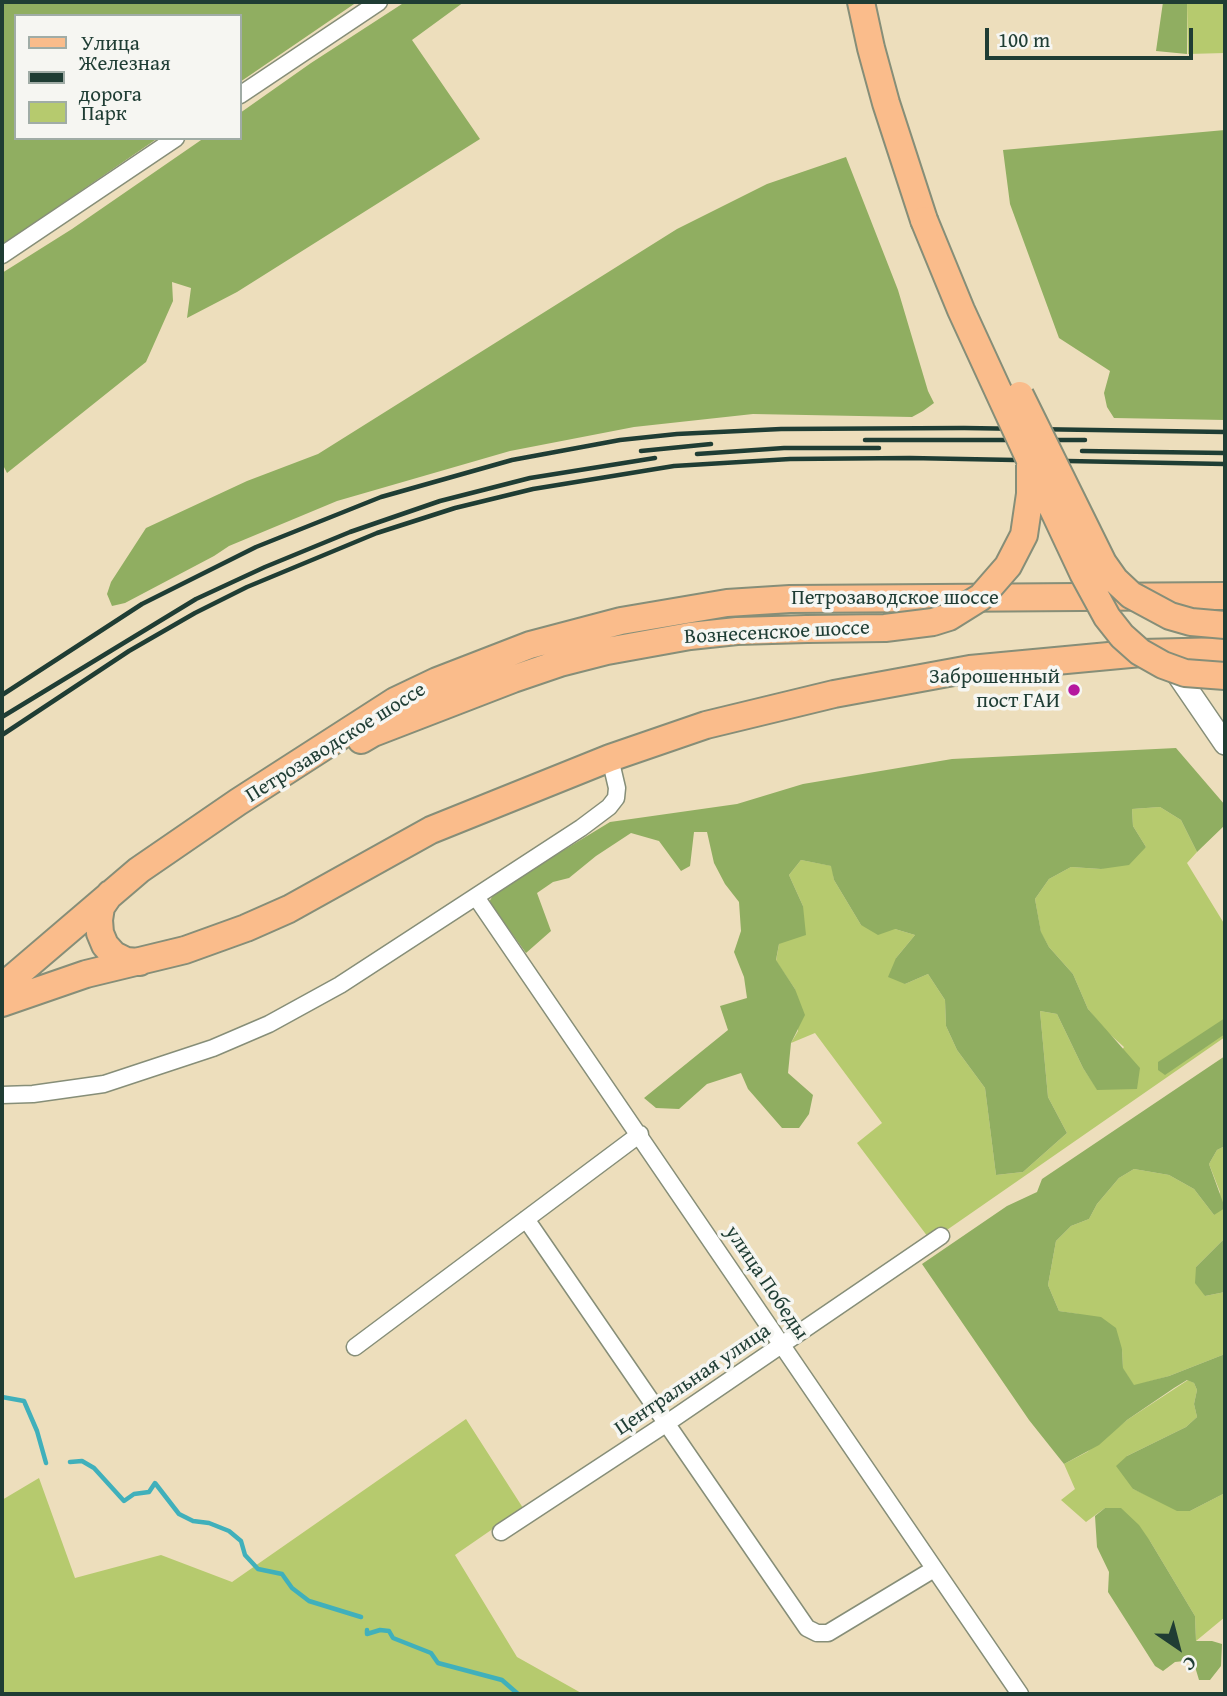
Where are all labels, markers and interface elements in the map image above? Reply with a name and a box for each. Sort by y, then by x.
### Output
legend [14,14,242,140]
scale bar [989,14,1197,58]
text: 100 m [998,24,1050,55]
text: Улица [81,27,140,58]
text: Железная дорога [79,47,171,109]
text: Парк [81,97,127,128]
street label: Петрозаводское шоссе [791,586,999,612]
street label: Вознесенское шоссе [684,616,870,650]
place label: Заброшенный пост ГАИ [929,665,1060,715]
street label: Петрозаводское шоссе [241,677,431,809]
marker: Заброшенный пост ГАИ [1066,682,1082,698]
street label: улица Победы [719,1221,813,1345]
street label: Центральная улица [610,1318,776,1442]
north arrow [1143,1612,1213,1682]
text: С [1178,1650,1202,1679]

